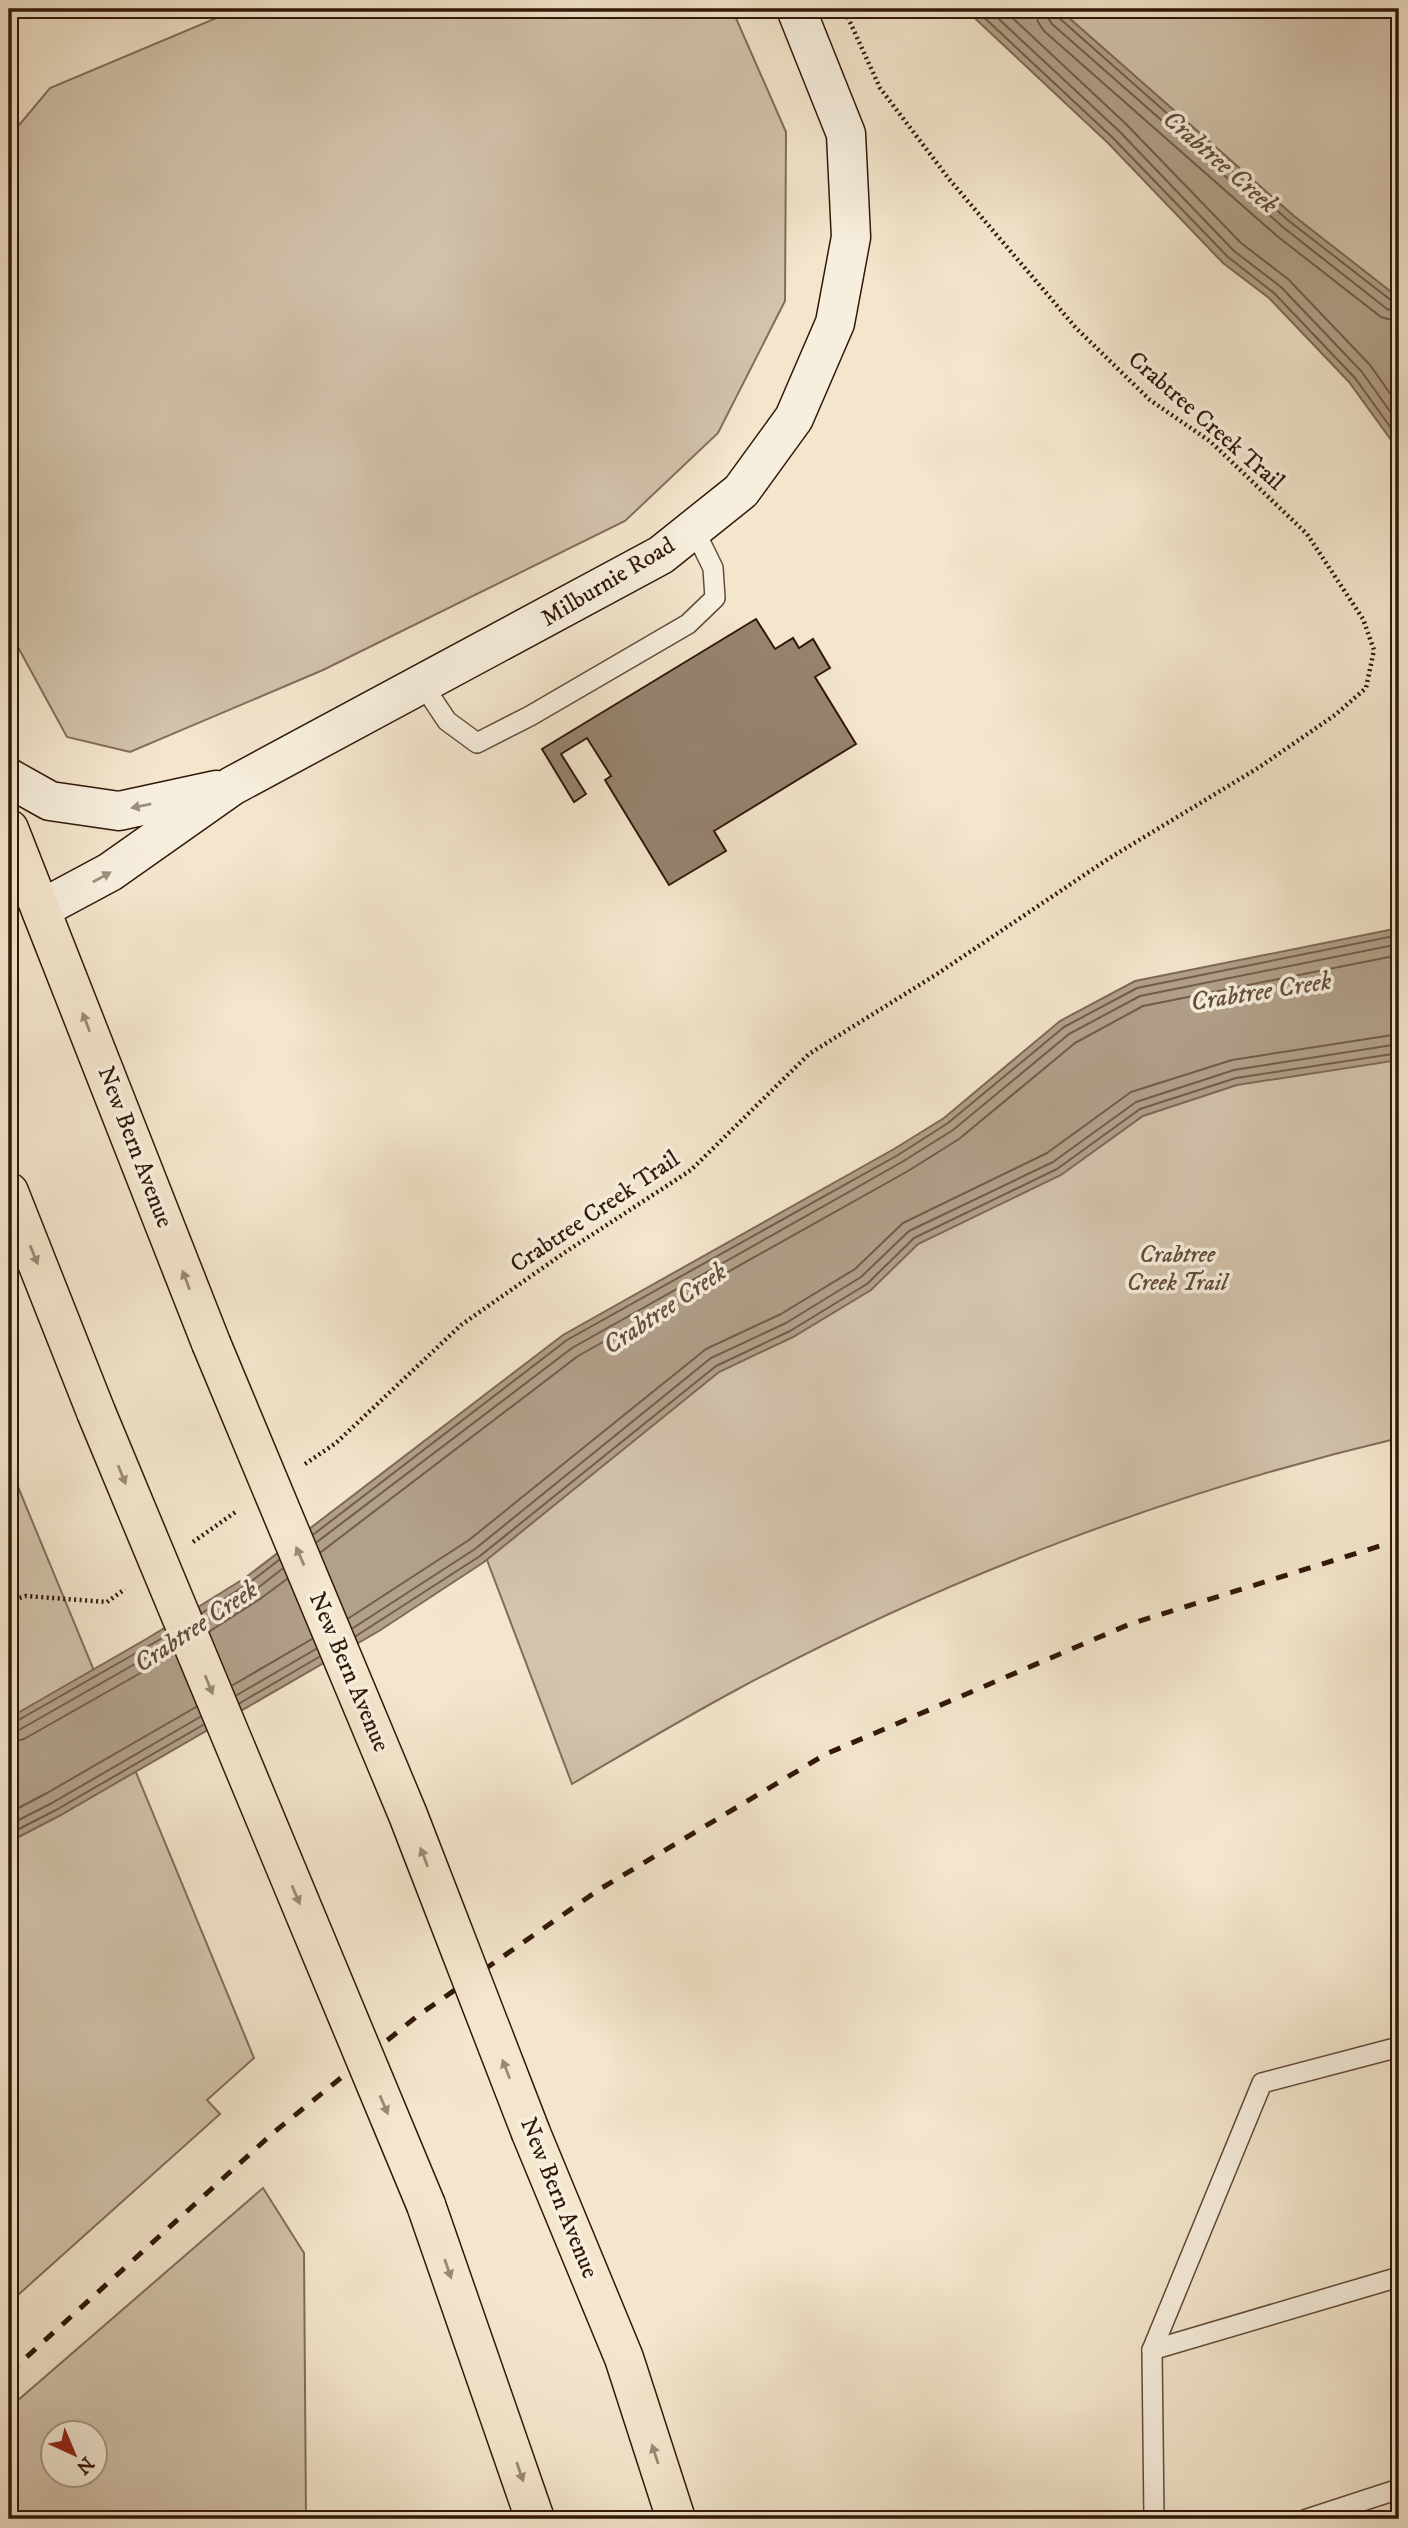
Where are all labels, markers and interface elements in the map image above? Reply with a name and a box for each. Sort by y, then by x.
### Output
water label: Crabtree Creek [1155,103,1285,221]
street label: Crabtree Creek Trail [1122,345,1291,498]
street label: Milburnie Road [536,530,680,634]
one-way arrow [130,801,152,812]
one-way arrow [92,871,111,883]
water label: Crabtree Creek [1188,965,1334,1019]
one-way arrow [80,1012,91,1033]
street label: New Bern Avenue [90,1062,180,1232]
street label: Crabtree Creek Trail [505,1144,686,1280]
park label: Crabtree Creek Trail [1127,1240,1230,1298]
one-way arrow [28,1245,39,1266]
water label: Crabtree Creek [597,1255,733,1363]
one-way arrow [181,1269,192,1290]
one-way arrow [116,1465,128,1485]
one-way arrow [294,1546,306,1566]
water label: Crabtree Creek [128,1573,264,1681]
street label: New Bern Avenue [302,1588,396,1756]
one-way arrow [203,1675,215,1695]
one-way arrow [419,1846,430,1867]
one-way arrow [291,1885,302,1906]
one-way arrow [501,2058,512,2079]
one-way arrow [378,2095,390,2115]
street label: New Bern Avenue [513,2113,605,2283]
one-way arrow [443,2259,454,2280]
north arrow [38,2420,108,2490]
one-way arrow [650,2444,660,2465]
text: N [71,2451,98,2479]
one-way arrow [515,2461,526,2482]

